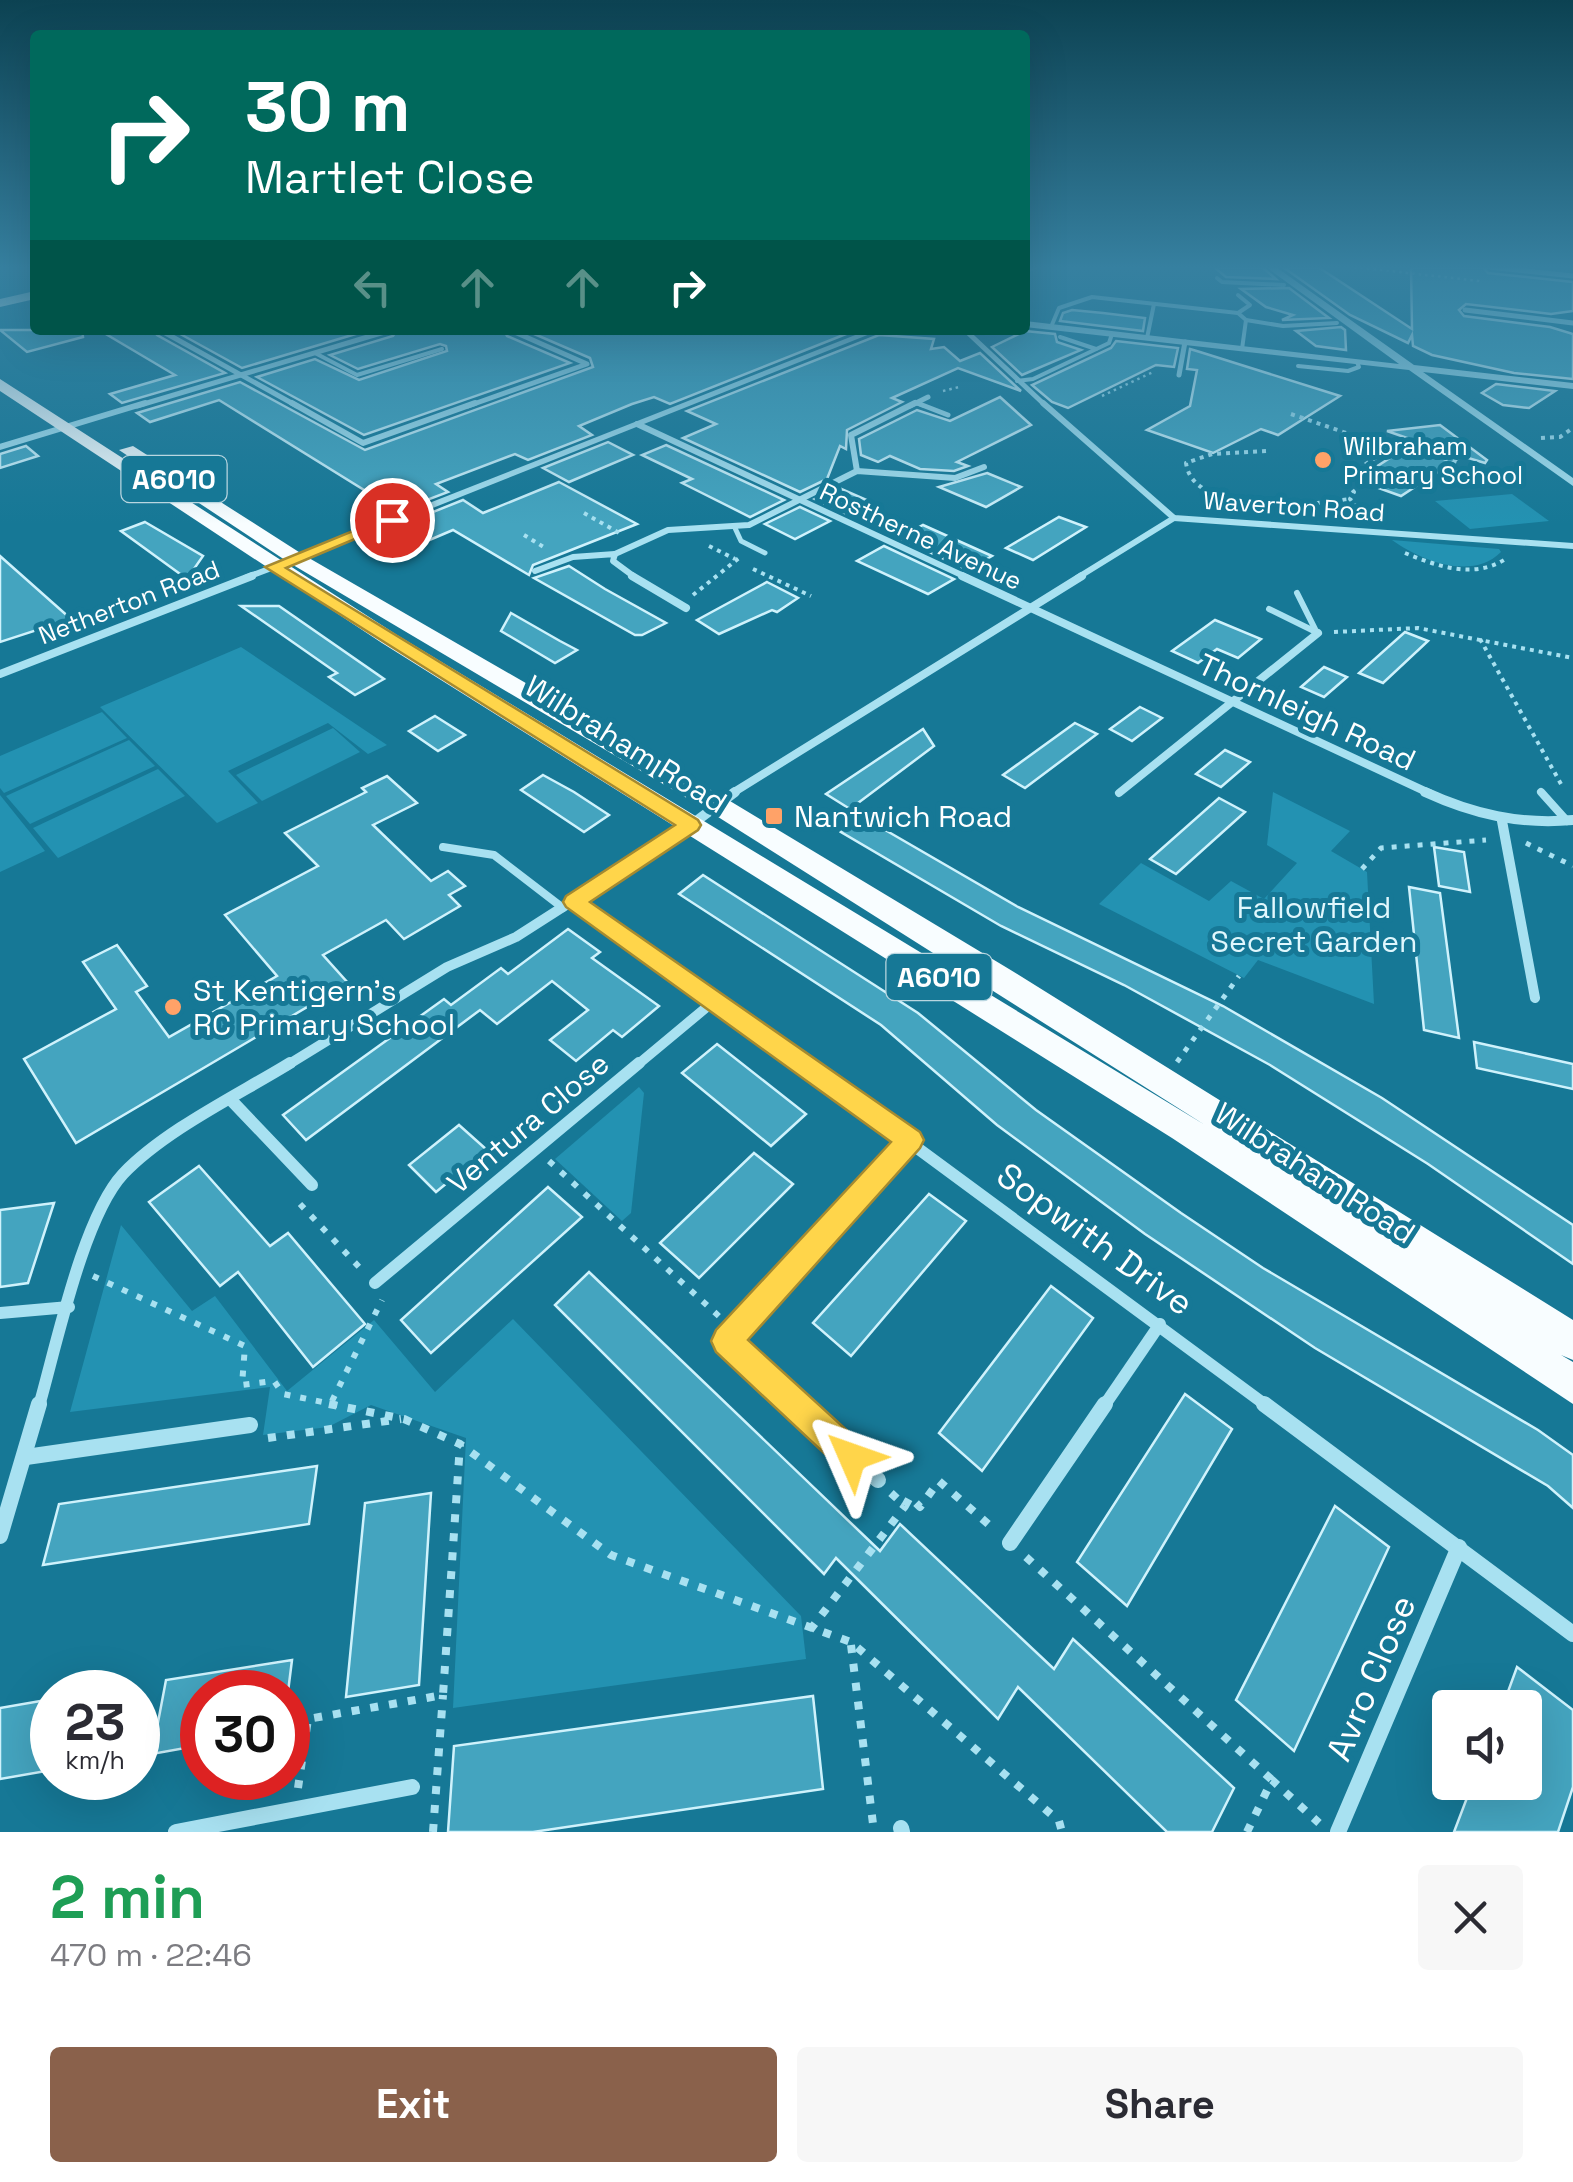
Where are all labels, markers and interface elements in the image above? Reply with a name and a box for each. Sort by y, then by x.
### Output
text: 30 m [245,62,410,151]
icon: right [80,70,210,200]
text: Martlet Close [245,149,535,206]
icon: left [345,260,400,315]
icon: ahead [450,260,505,315]
icon: ahead [555,260,610,315]
icon: right [660,260,715,315]
place label: Wilbraham Primary School [1343,430,1523,491]
marker: Wilbraham Primary School [1312,449,1334,471]
road number: A6010 [121,456,226,502]
street label: Rostherne Avenue [815,475,1027,597]
pin [350,478,435,563]
street label: Waverton Road [1202,484,1386,528]
icon: arrive [365,493,420,548]
street label: Netherton Road [34,553,224,651]
street label: Thornleigh Road [1192,645,1422,779]
street label: Wilbraham Road [518,666,734,822]
place label: Nantwich Road [794,797,1012,836]
marker: Nantwich Road [763,805,785,827]
park label: Fallowfield Secret Garden [1211,888,1417,961]
road number: A6010 [886,954,992,1000]
place label: St Kentigern's RC Primary School [193,971,455,1044]
marker: St Kentigern's RC Primary School [162,996,184,1018]
street label: Ventura Close [439,1044,617,1202]
street label: Wilbraham Road [1207,1094,1423,1252]
street label: Sopwith Drive [988,1153,1202,1325]
position arrow [800,1405,904,1509]
street label: Avro Close [1316,1589,1426,1767]
speed limit sign: 30 [180,1670,310,1800]
map controls [1432,1690,1542,1800]
button: sound [1432,1690,1542,1800]
text: 23 [65,1691,125,1755]
text: km/h [65,1744,125,1776]
text: 2 min [50,1859,205,1936]
button: close [1418,1865,1523,1970]
text: 470 m · 22:46 [50,1935,252,1975]
button: Exit [50,2047,777,2162]
button: Share [797,2047,1523,2162]

